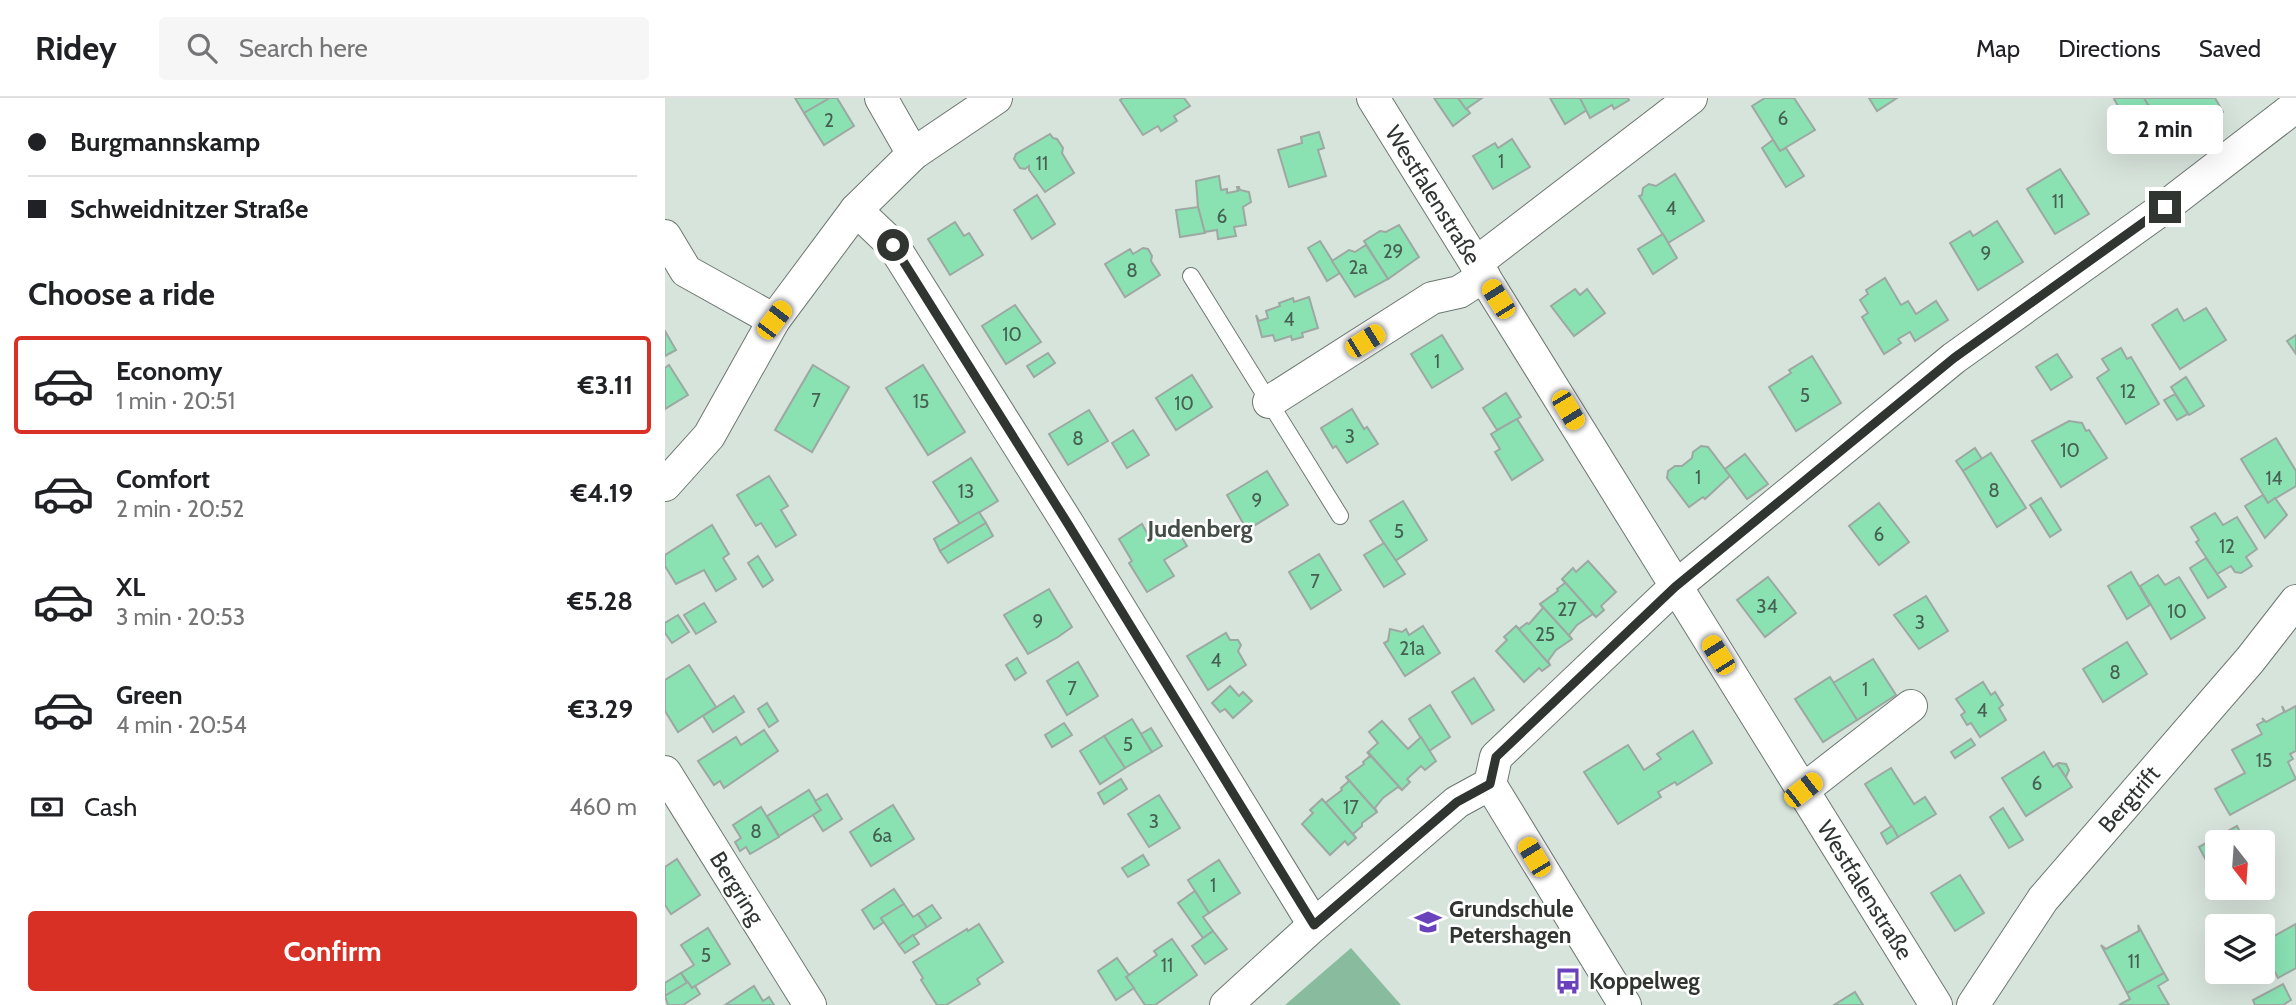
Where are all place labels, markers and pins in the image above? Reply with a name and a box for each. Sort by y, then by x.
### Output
place label: Grundschule Petershagen [1449,895,1574,949]
school or university icon: Grundschule Petershagen [1413,907,1443,937]
bus stop icon: Koppelweg [1553,966,1583,996]
place label: Koppelweg [1589,967,1700,995]

